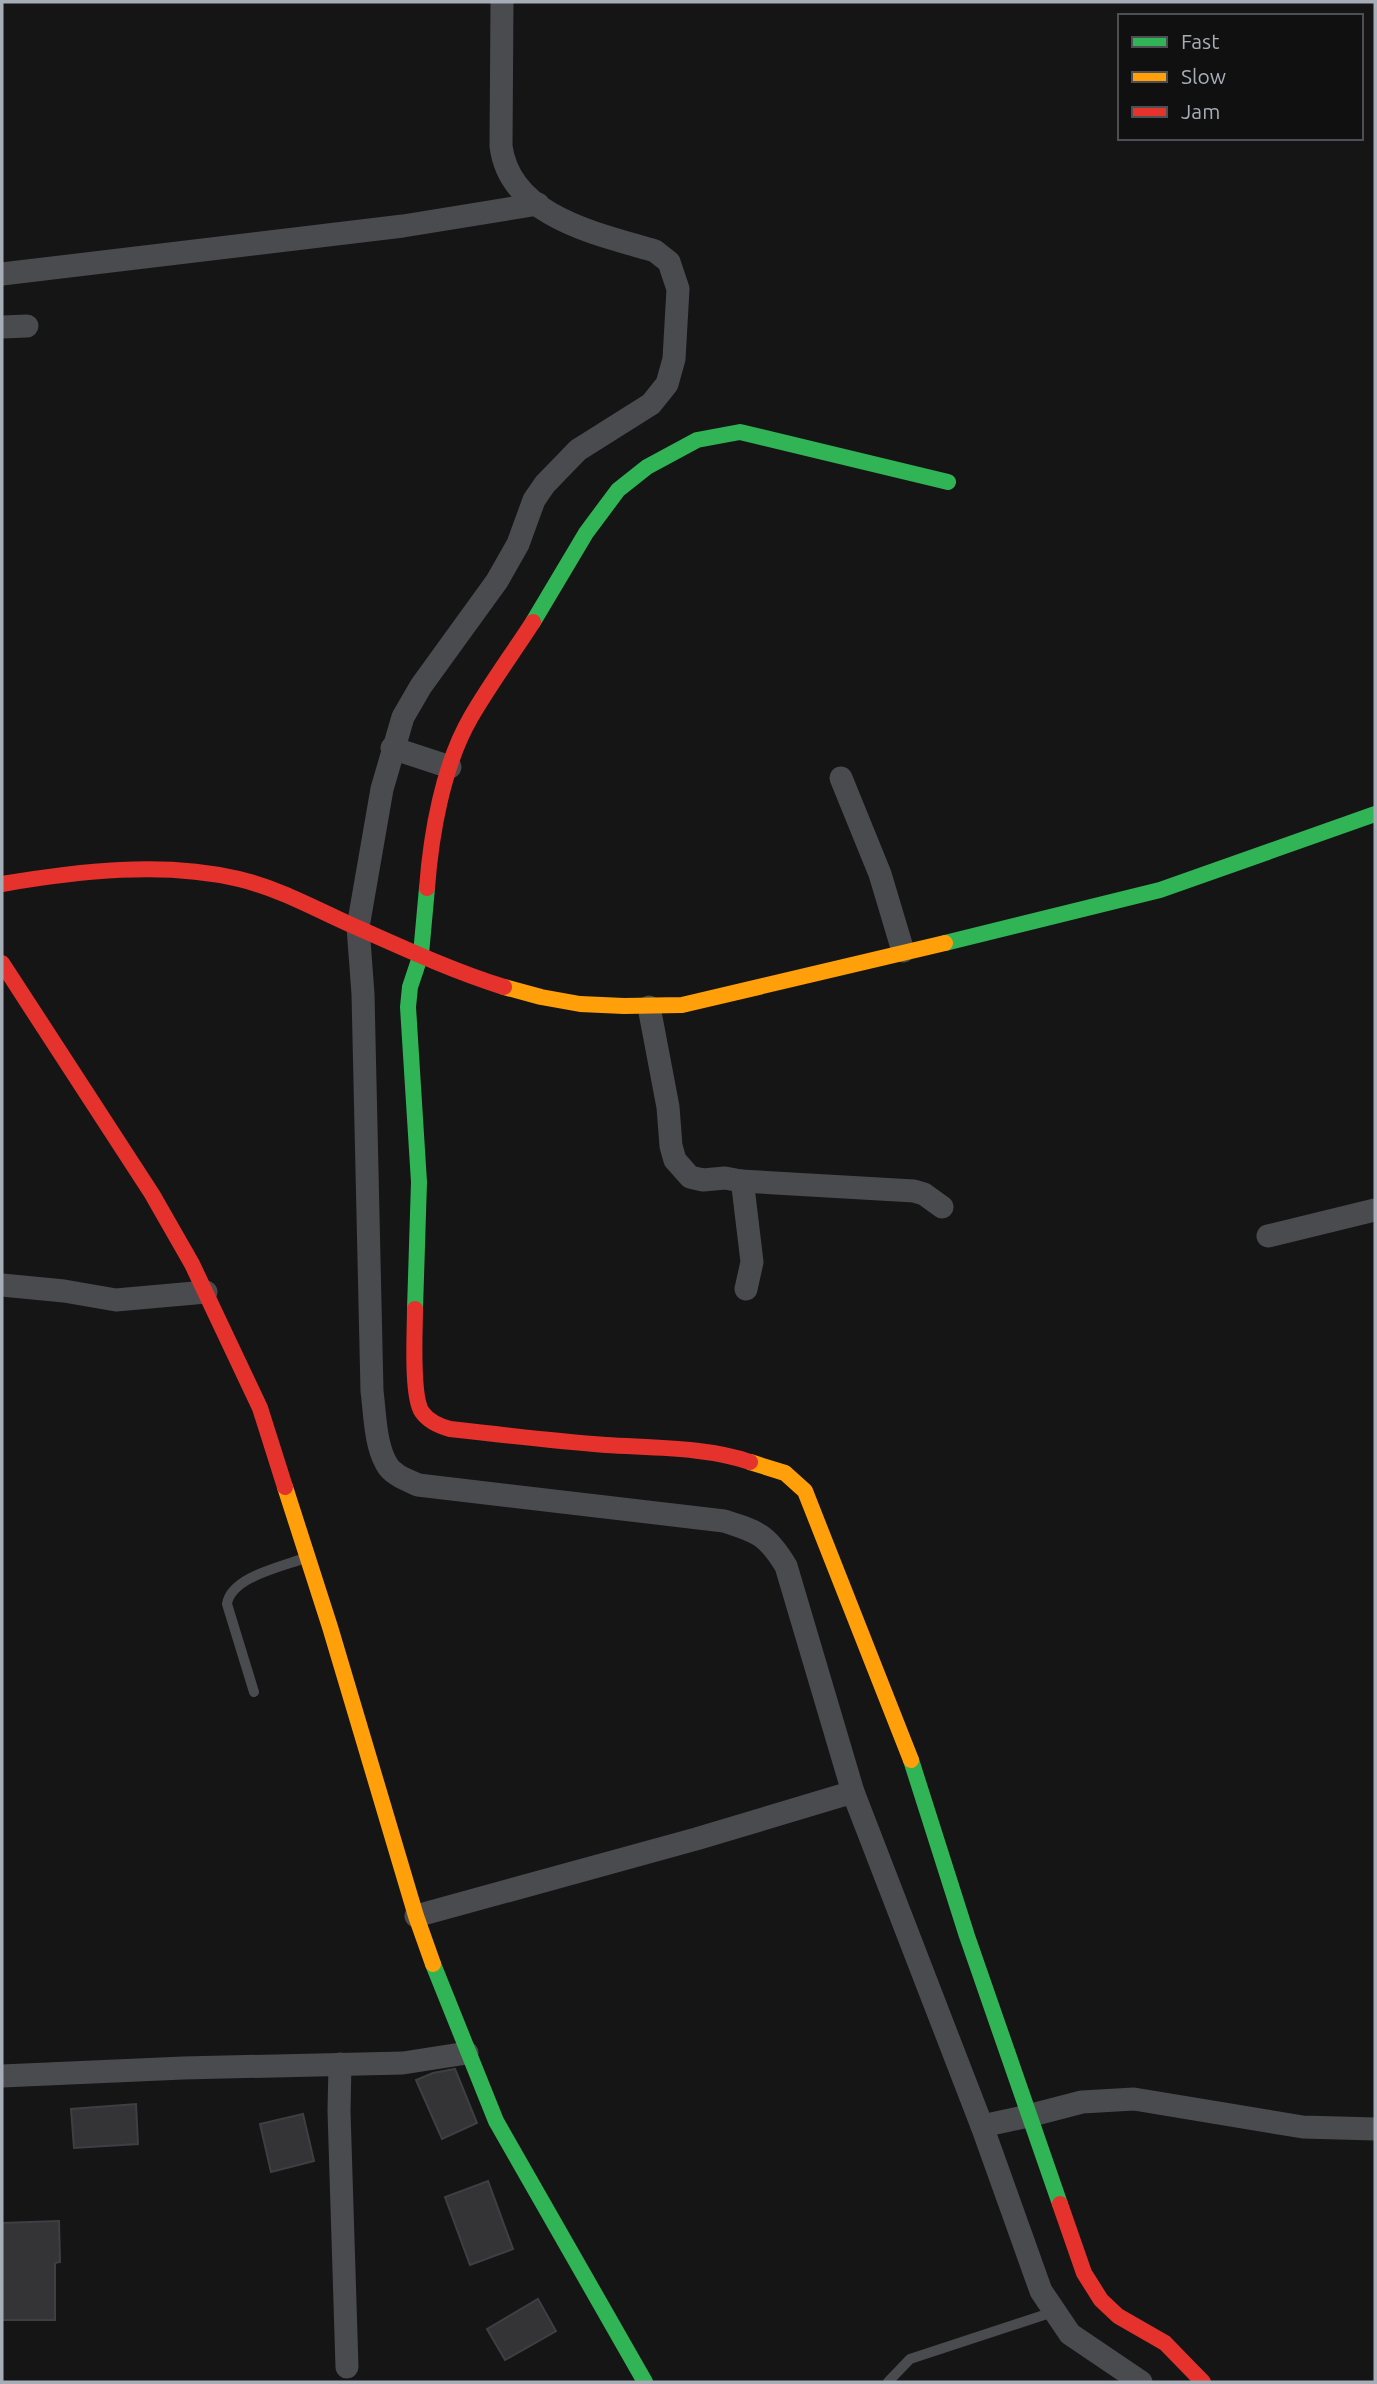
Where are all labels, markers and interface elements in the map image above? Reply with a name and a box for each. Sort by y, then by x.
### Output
legend [1118,14,1363,140]
text: Fast [1181,29,1219,53]
text: Slow [1181,64,1226,88]
text: Jam [1181,99,1220,123]

